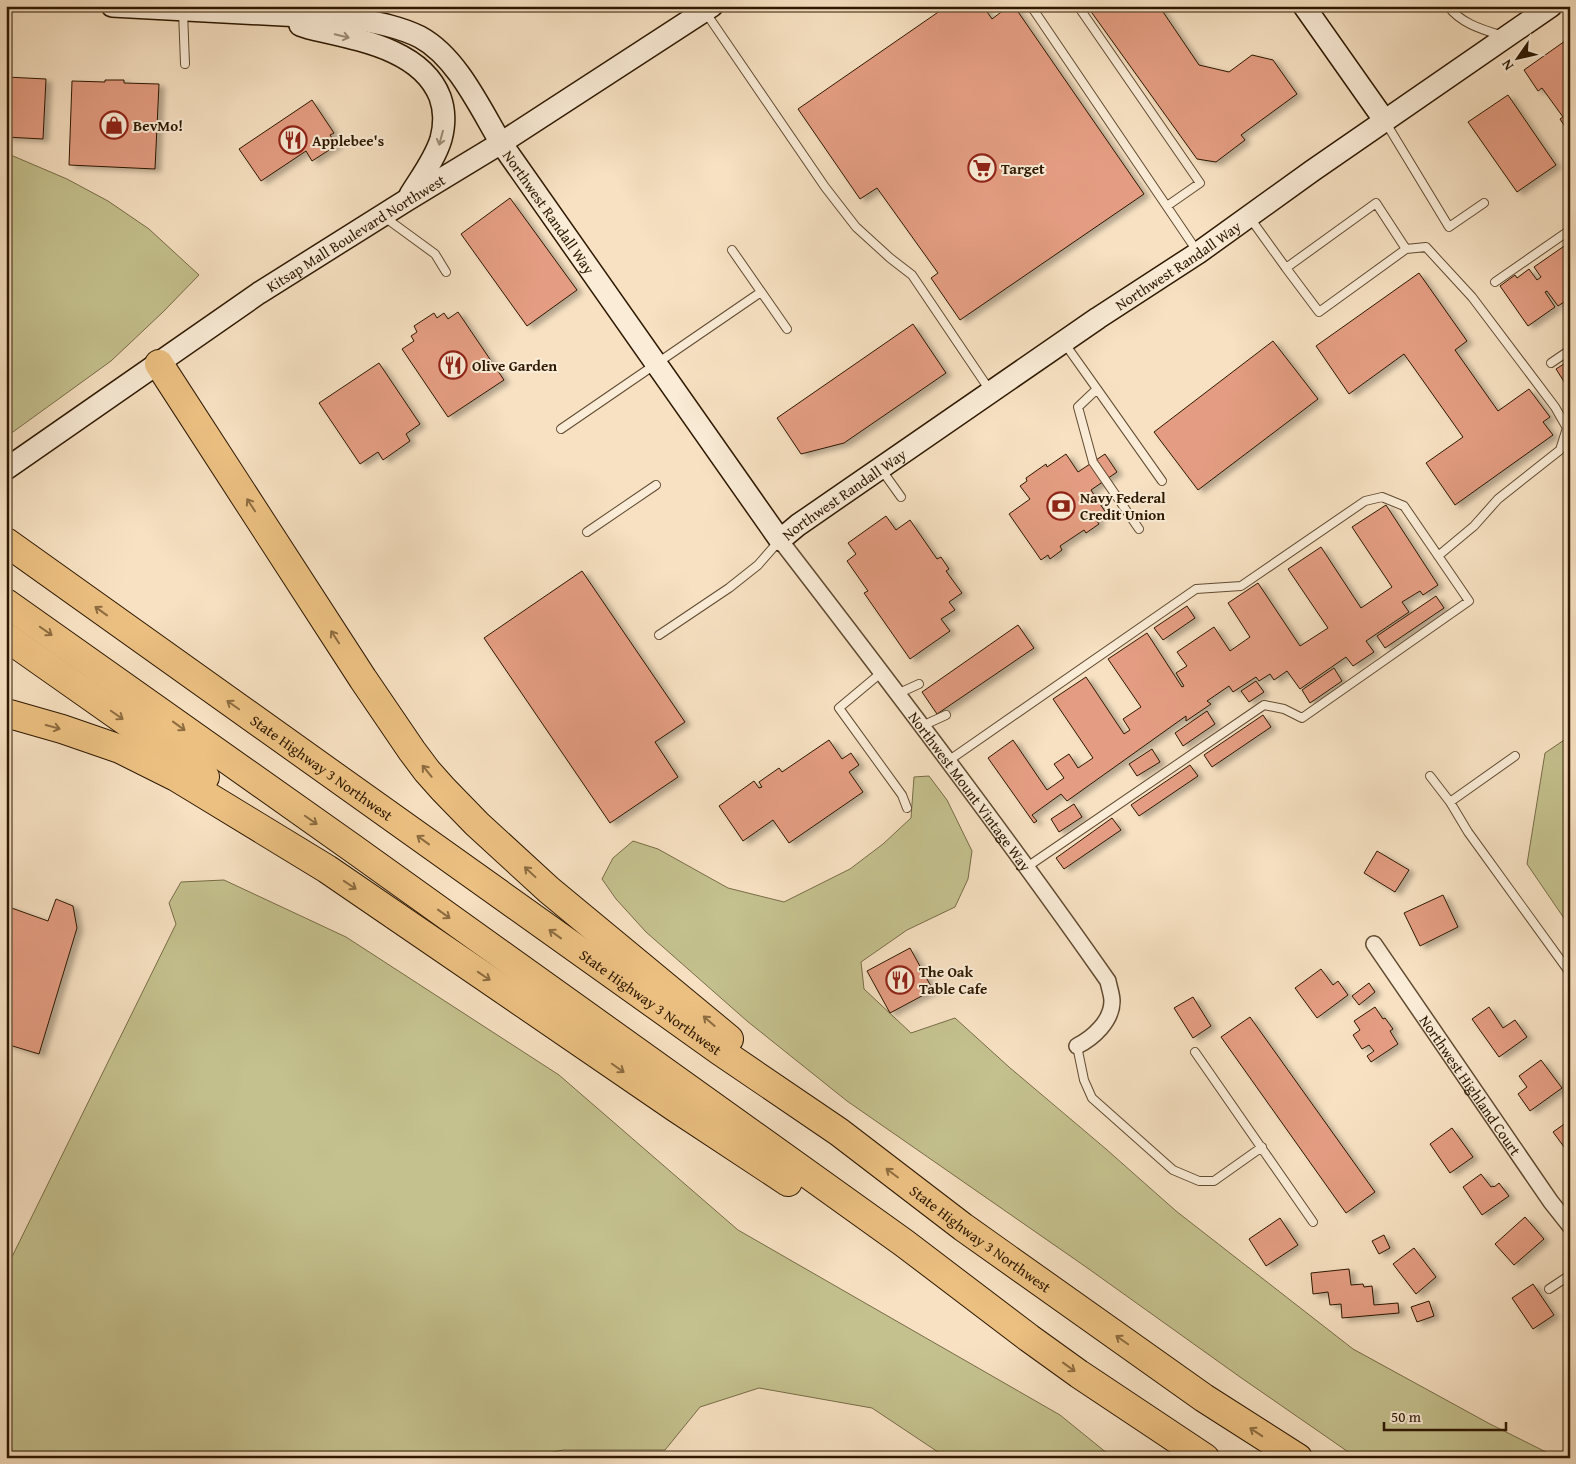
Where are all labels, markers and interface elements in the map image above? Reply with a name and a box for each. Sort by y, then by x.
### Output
one-way arrow [333,32,349,41]
north arrow [1494,32,1544,82]
text: N [1496,55,1518,75]
shop icon: BevMo! [99,110,129,140]
place label: BevMo! [133,115,183,136]
restaurant icon: Applebee's [278,125,308,155]
one-way arrow [436,129,445,145]
place label: Applebee's [312,130,384,151]
street label: Northwest Randall Way [498,145,600,278]
supermarket icon: Target [967,153,997,183]
place label: Target [1001,158,1045,179]
street label: Kitsap Mall Boulevard Northwest [262,169,450,296]
street label: Northwest Randall Way [1111,215,1245,315]
restaurant icon: Olive Garden [438,350,468,380]
place label: Olive Garden [472,355,557,376]
street label: Northwest Randall Way [777,443,910,545]
place label: Navy Federal Credit Union [1080,487,1166,525]
bank icon: Navy Federal Credit Union [1046,491,1076,521]
one-way arrow [246,499,256,513]
one-way arrow [94,606,108,616]
one-way arrow [39,626,53,636]
one-way arrow [330,630,340,644]
one-way arrow [227,700,241,710]
street label: Northwest Mount Vintage Way [904,707,1037,876]
street label: State Highway 3 Northwest [246,709,398,826]
one-way arrow [110,710,124,720]
one-way arrow [172,720,185,731]
one-way arrow [45,722,61,732]
one-way arrow [422,764,433,777]
one-way arrow [304,815,318,825]
one-way arrow [417,834,430,845]
one-way arrow [524,867,537,879]
one-way arrow [343,880,357,890]
one-way arrow [436,909,450,919]
one-way arrow [548,929,562,939]
street label: State Highway 3 Northwest [575,944,727,1060]
place label: The Oak Table Cafe [919,961,987,999]
restaurant icon: The Oak Table Cafe [885,965,915,995]
one-way arrow [477,971,491,981]
street label: Northwest Highland Court [1415,1011,1527,1160]
one-way arrow [702,1015,715,1027]
one-way arrow [611,1063,625,1073]
one-way arrow [886,1167,899,1178]
street label: State Highway 3 Northwest [906,1180,1056,1297]
one-way arrow [1115,1335,1129,1345]
one-way arrow [1062,1361,1075,1372]
scale bar [1384,1399,1506,1431]
text: 50 m [1391,1406,1422,1427]
one-way arrow [1249,1427,1263,1437]

